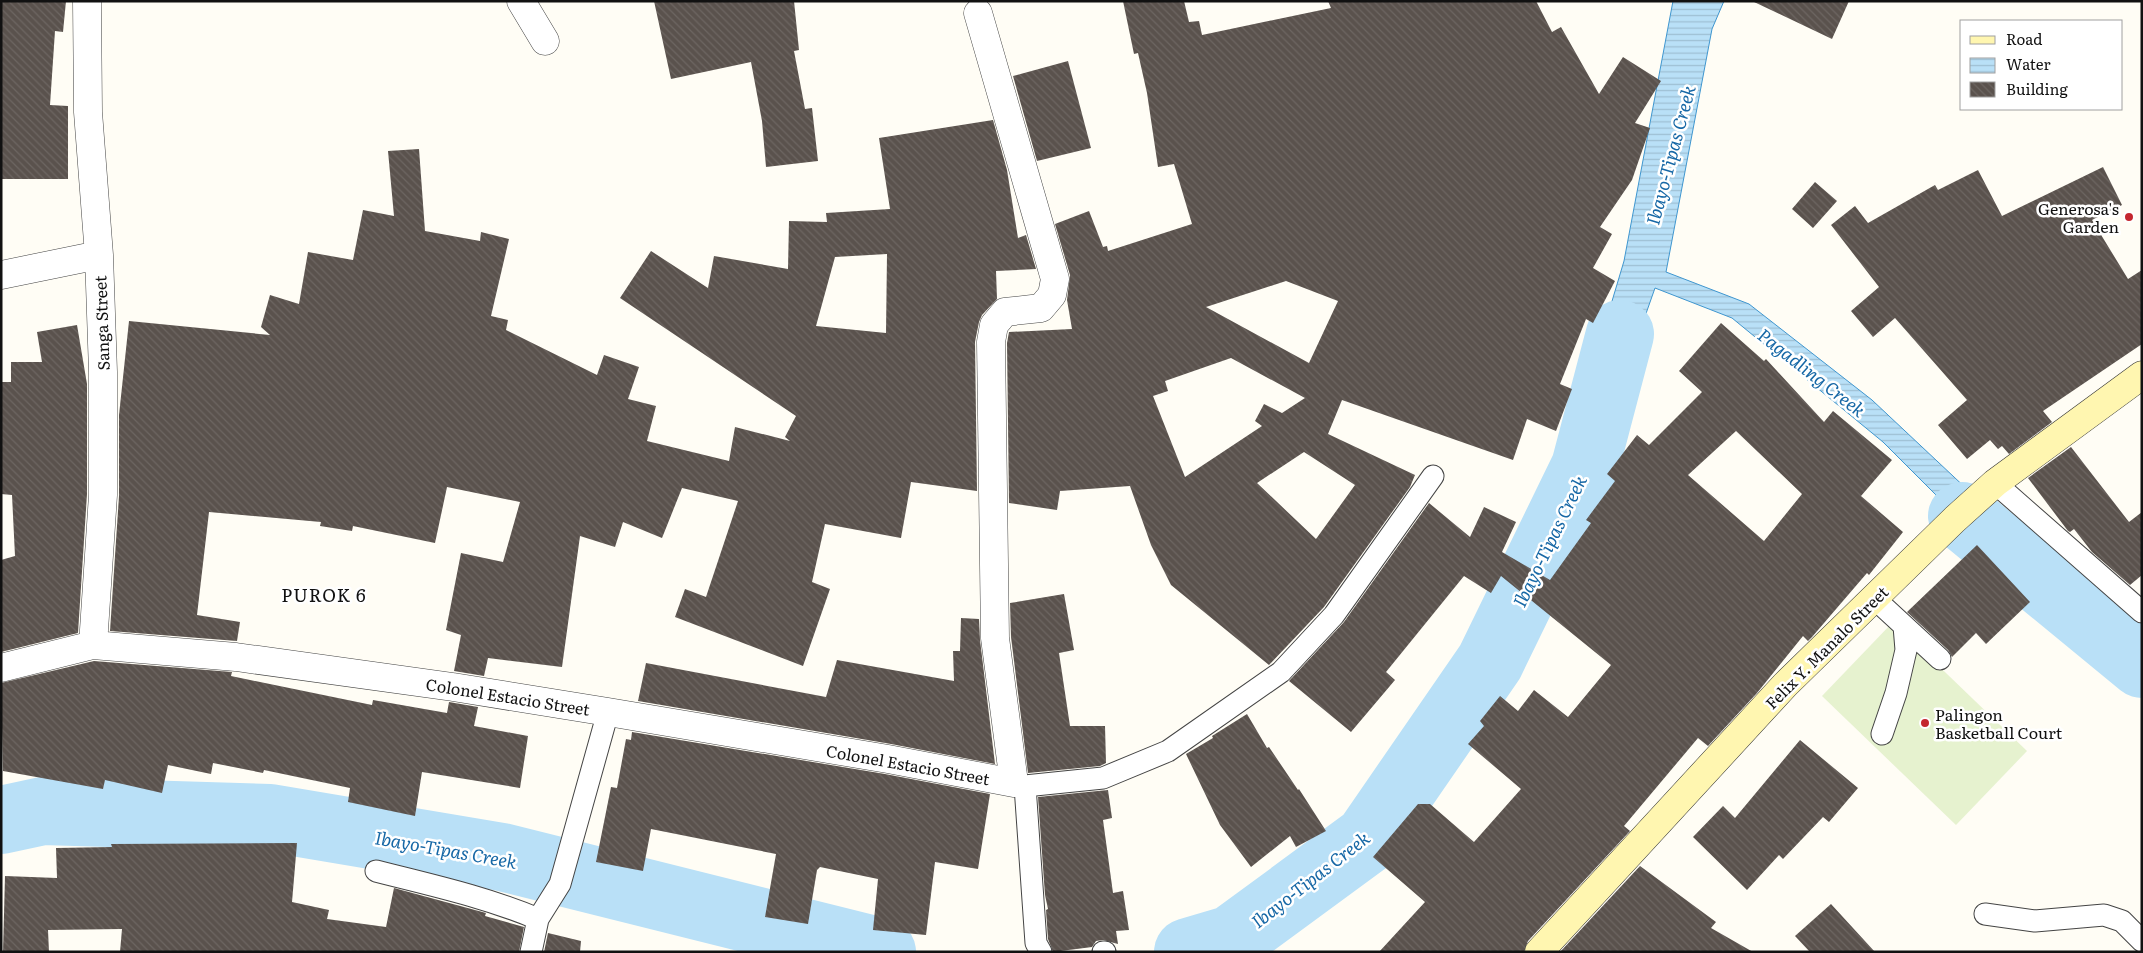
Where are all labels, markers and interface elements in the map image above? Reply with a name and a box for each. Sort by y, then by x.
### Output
legend [1960,20,2123,110]
text: Road [2006,27,2042,50]
text: Water [2006,52,2051,75]
text: Building [2006,77,2068,100]
water label: Ibayo-Tipas Creek [1638,82,1702,228]
place label: Generosa's Garden [2038,196,2119,238]
marker: Generosa's Garden [2123,211,2135,223]
street label: Sanga Street [87,275,115,371]
water label: Pagadling Creek [1752,321,1872,423]
water label: Ibayo-Tipas Creek [1505,470,1593,612]
street label: Felix Y. Manalo Street [1759,580,1893,714]
district label: PUROK 6 [281,581,367,608]
street label: Colonel Estacio Street [424,671,592,721]
place label: Palingon Basketball Court [1935,702,2063,744]
marker: Palingon Basketball Court [1919,717,1931,729]
street label: Colonel Estacio Street [824,738,992,790]
water label: Ibayo-Tipas Creek [373,823,519,875]
water label: Ibayo-Tipas Creek [1245,824,1375,934]

